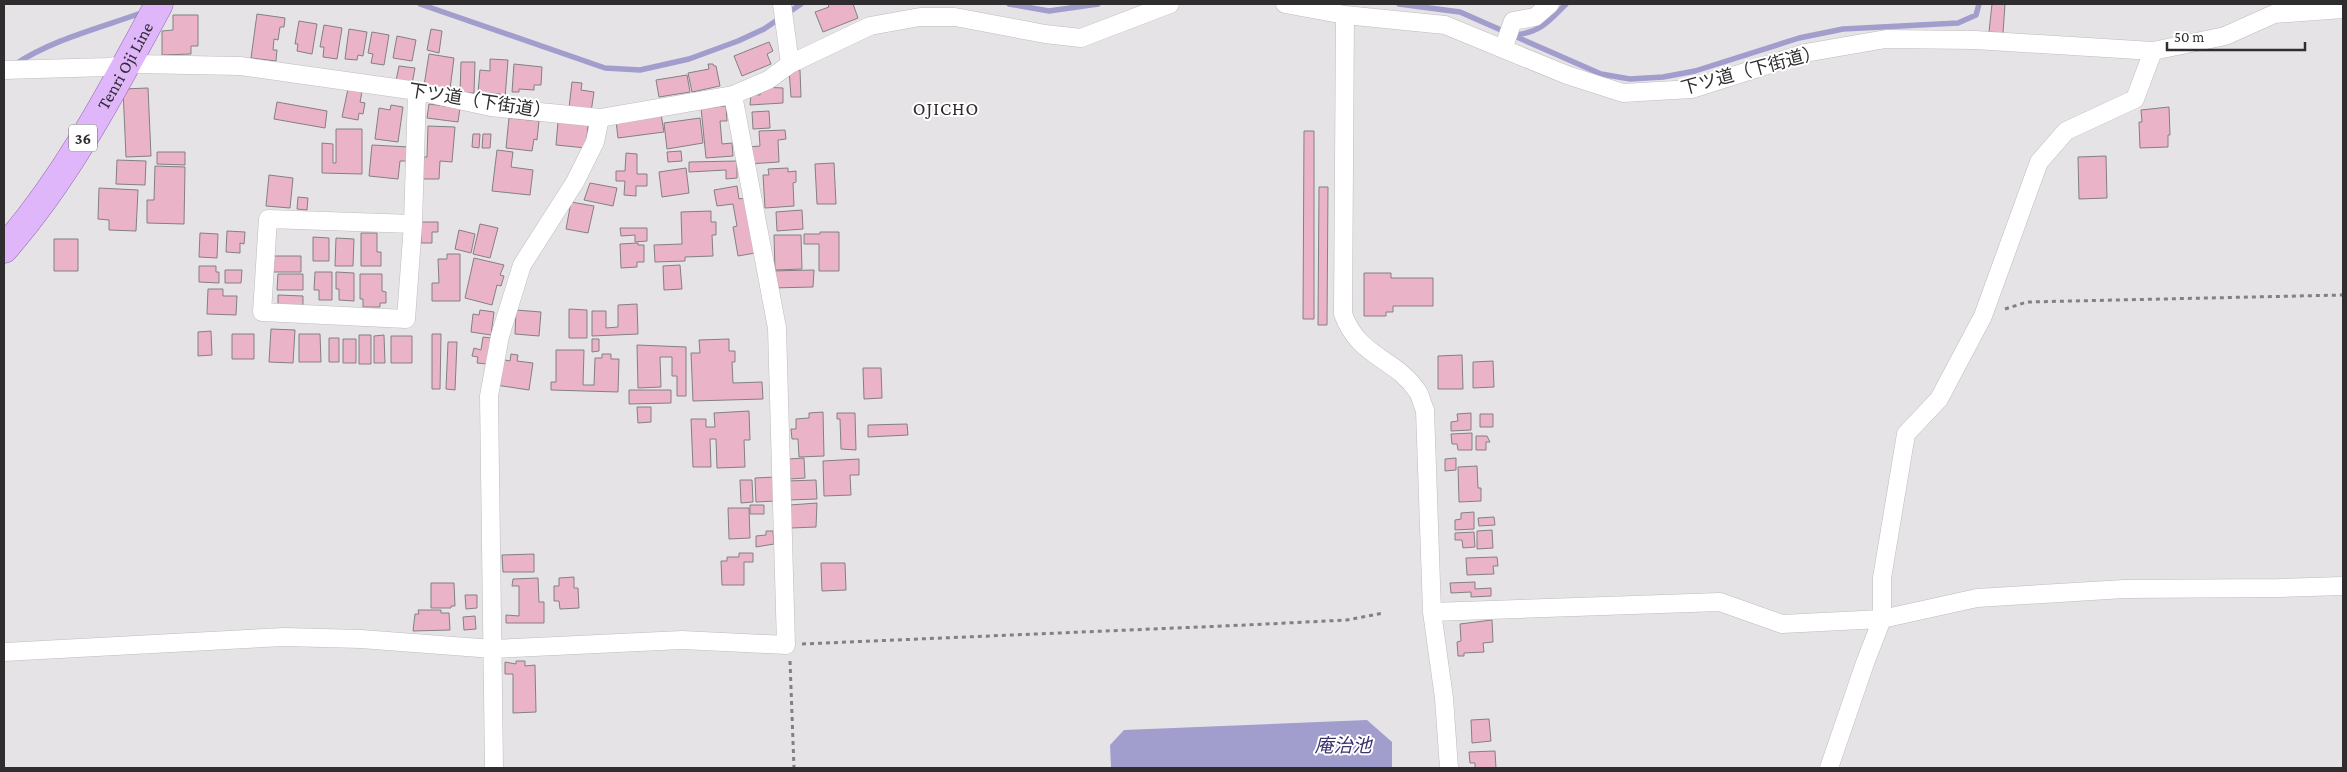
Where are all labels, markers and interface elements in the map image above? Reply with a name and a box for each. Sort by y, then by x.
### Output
street label: Tenri Oji Line [93,19,157,113]
scale bar [2167,20,2304,52]
text: 50 m [2174,29,2204,45]
street label: 下ツ道（下街道） [1679,42,1823,98]
street label: 下ツ道（下街道） [407,80,553,122]
district label: OJICHO [913,98,979,119]
road number: 36 [69,125,97,152]
water label: 庵治池 [1314,735,1373,756]

